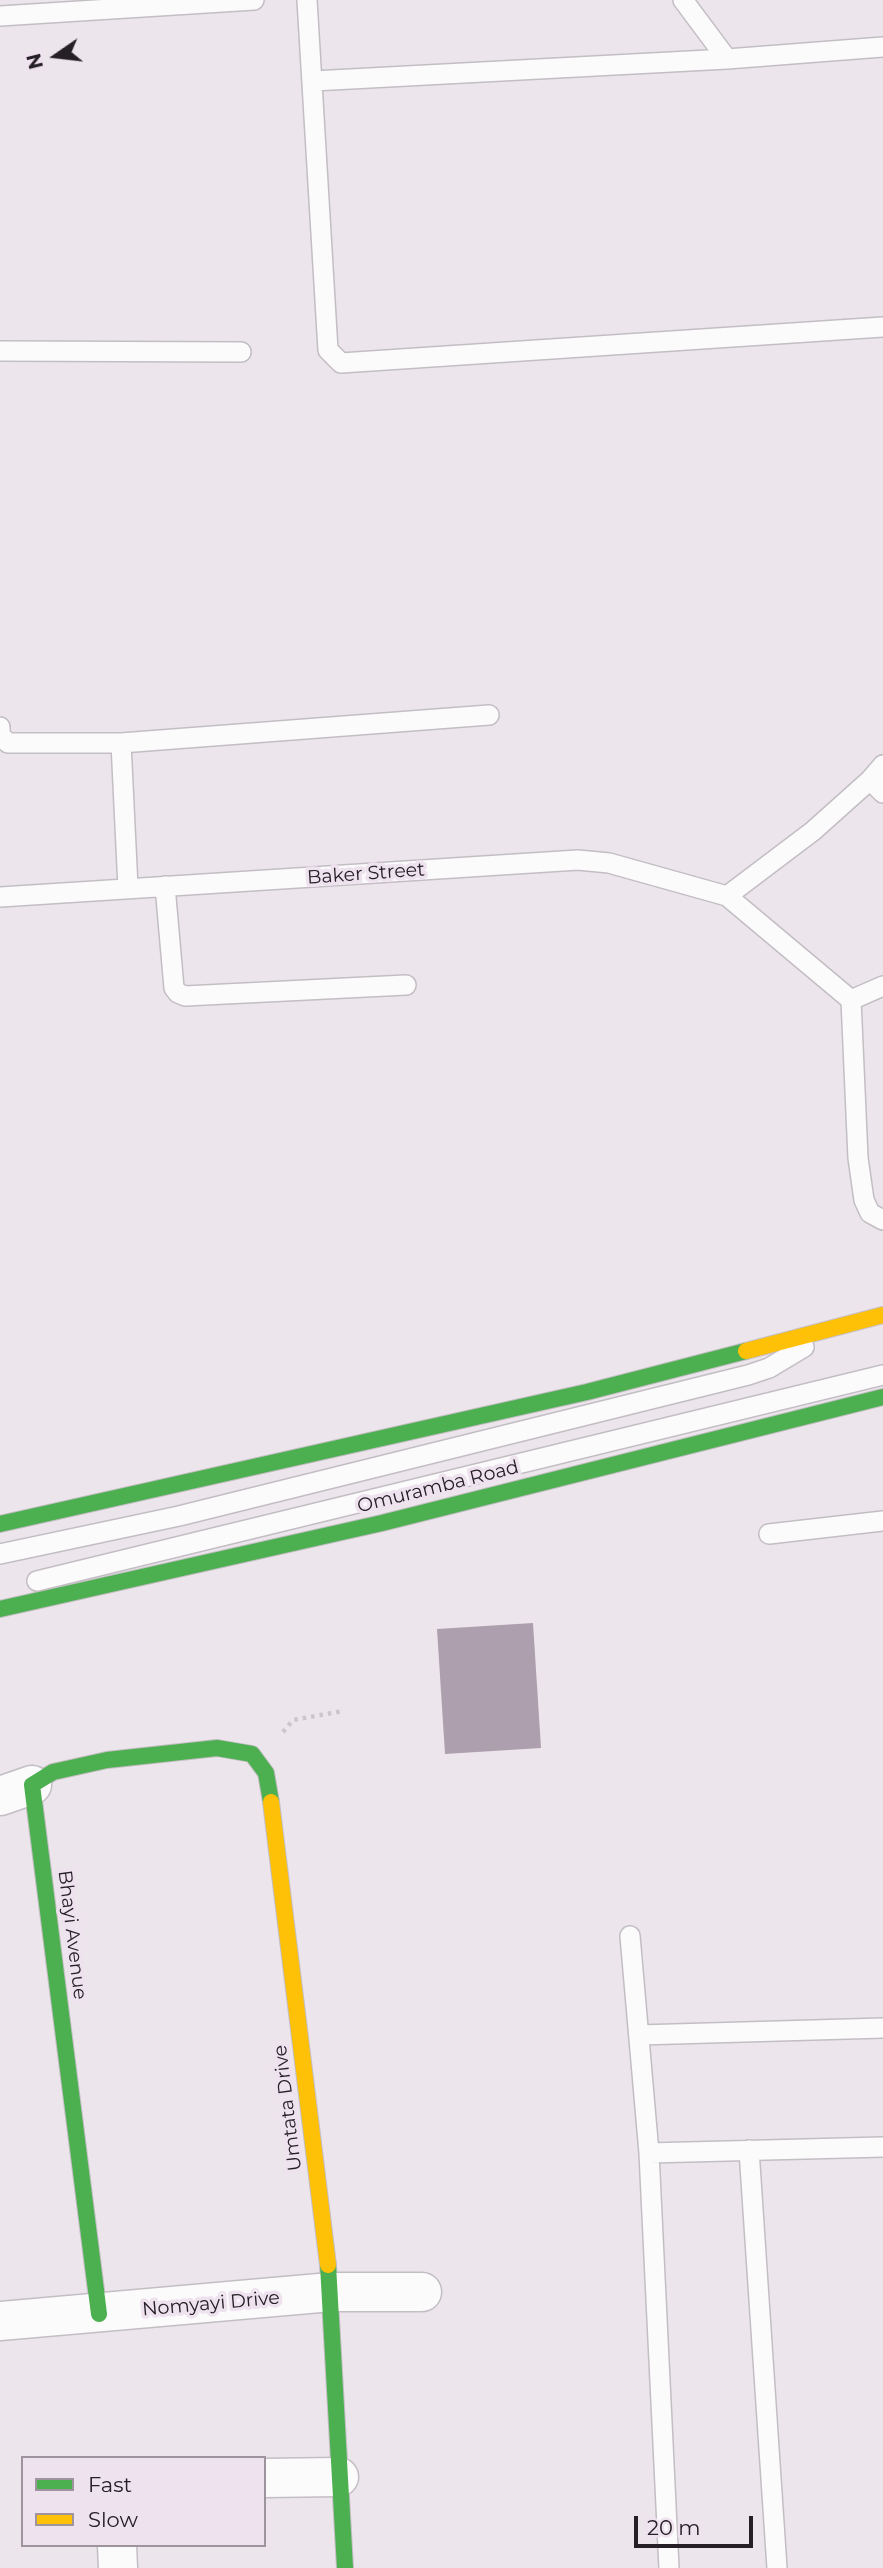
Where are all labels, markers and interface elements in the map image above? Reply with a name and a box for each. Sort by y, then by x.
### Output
north arrow [21,21,91,91]
text: N [22,51,48,71]
street label: Baker Street [306,859,426,889]
street label: Omuramba Road [355,1456,521,1518]
street label: Bhayi Avenue [53,1869,91,2001]
street label: Umtata Drive [269,2044,307,2172]
street label: Nomyayi Drive [141,2287,281,2321]
legend [21,2456,266,2547]
text: Fast [88,2472,132,2497]
scale bar [638,2502,757,2546]
text: Slow [88,2507,138,2532]
text: 20 m [647,2515,701,2540]

